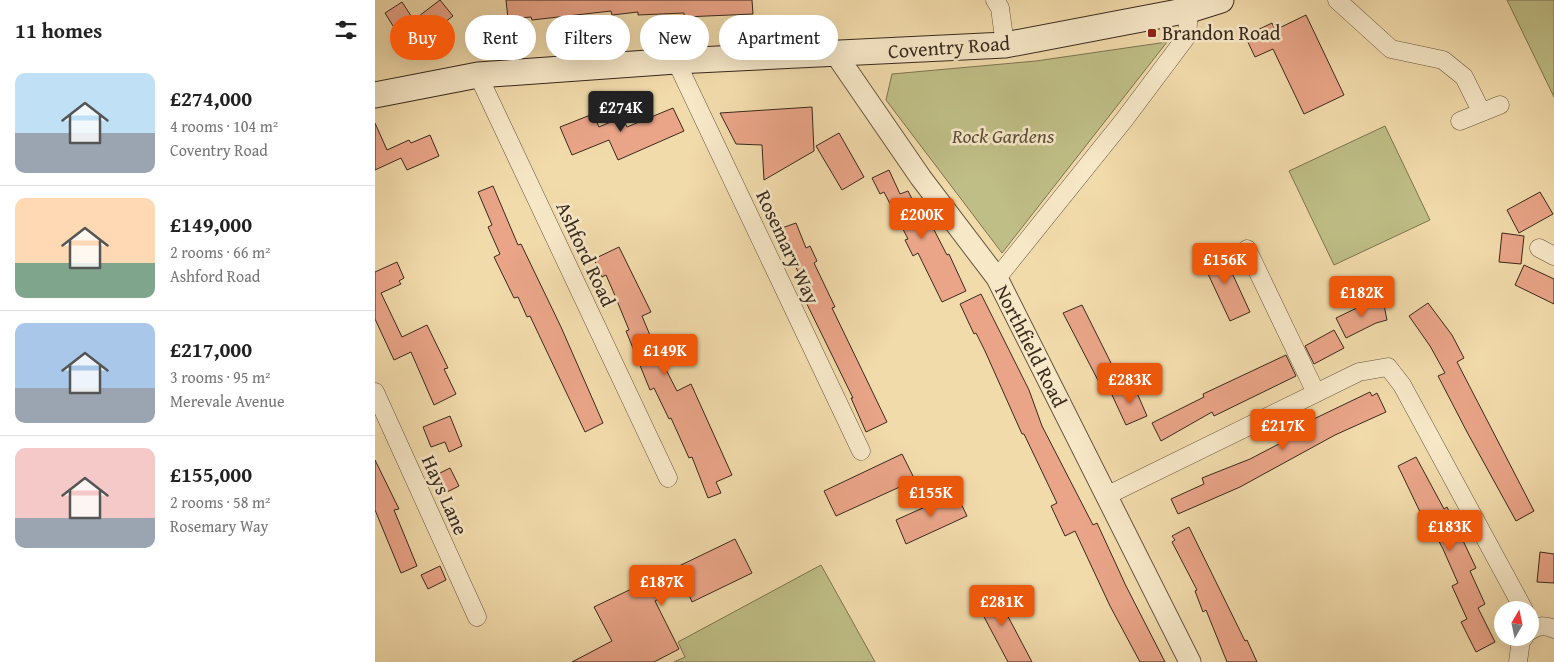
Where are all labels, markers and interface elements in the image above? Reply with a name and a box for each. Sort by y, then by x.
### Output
text: 11 homes [15,15,102,46]
chip: Buy [390,15,455,60]
chip: Rent [465,15,536,60]
chip: Filters [546,15,630,60]
chip: New [640,15,709,60]
chip: Apartment [719,15,838,60]
icon: filters [332,16,360,44]
place label: Brandon Road [1162,18,1281,47]
marker: Brandon Road [1146,27,1158,39]
street label: Coventry Road [887,28,1011,65]
text: £274,000 [170,83,252,114]
pin: £274K [586,90,656,133]
icon: home [55,93,115,153]
text: £274K [599,95,643,119]
text: 4 rooms · 104 m² [170,114,278,138]
park label: Rock Gardens [951,121,1055,150]
text: Coventry Road [170,138,268,162]
street label: Rosemary Way [749,185,828,309]
street label: Ashford Road [549,197,624,311]
pin: £200K [887,198,957,240]
text: £200K [900,202,944,226]
text: £149,000 [170,209,252,240]
icon: home [55,218,115,278]
text: 2 rooms · 66 m² [170,240,270,264]
pin: £156K [1190,242,1260,285]
text: £156K [1203,247,1247,271]
text: Ashford Road [170,264,260,288]
pin: £182K [1327,276,1397,318]
street label: Northfield Road [988,280,1075,412]
text: £182K [1340,280,1384,304]
text: £217,000 [170,334,252,365]
pin: £149K [630,334,700,376]
text: £149K [643,338,687,362]
icon: home [55,343,115,403]
pin: £283K [1095,362,1165,405]
text: 3 rooms · 95 m² [170,365,270,389]
text: £283K [1108,367,1152,391]
text: Merevale Avenue [170,389,284,413]
pin: £217K [1248,408,1318,451]
text: £217K [1261,413,1305,437]
street label: Hays Lane [415,450,476,539]
text: £155,000 [170,459,252,490]
icon: home [55,468,115,528]
pin: £155K [896,476,966,518]
text: £155K [909,480,953,504]
text: 2 rooms · 58 m² [170,490,270,514]
pin: £183K [1415,510,1485,552]
text: Rosemary Way [170,514,268,538]
text: £183K [1428,514,1472,538]
pin: £187K [627,564,697,607]
text: £187K [640,569,684,593]
pin: £281K [967,584,1037,627]
text: £281K [980,589,1024,613]
north arrow [1494,601,1539,646]
map controls [1494,601,1539,646]

